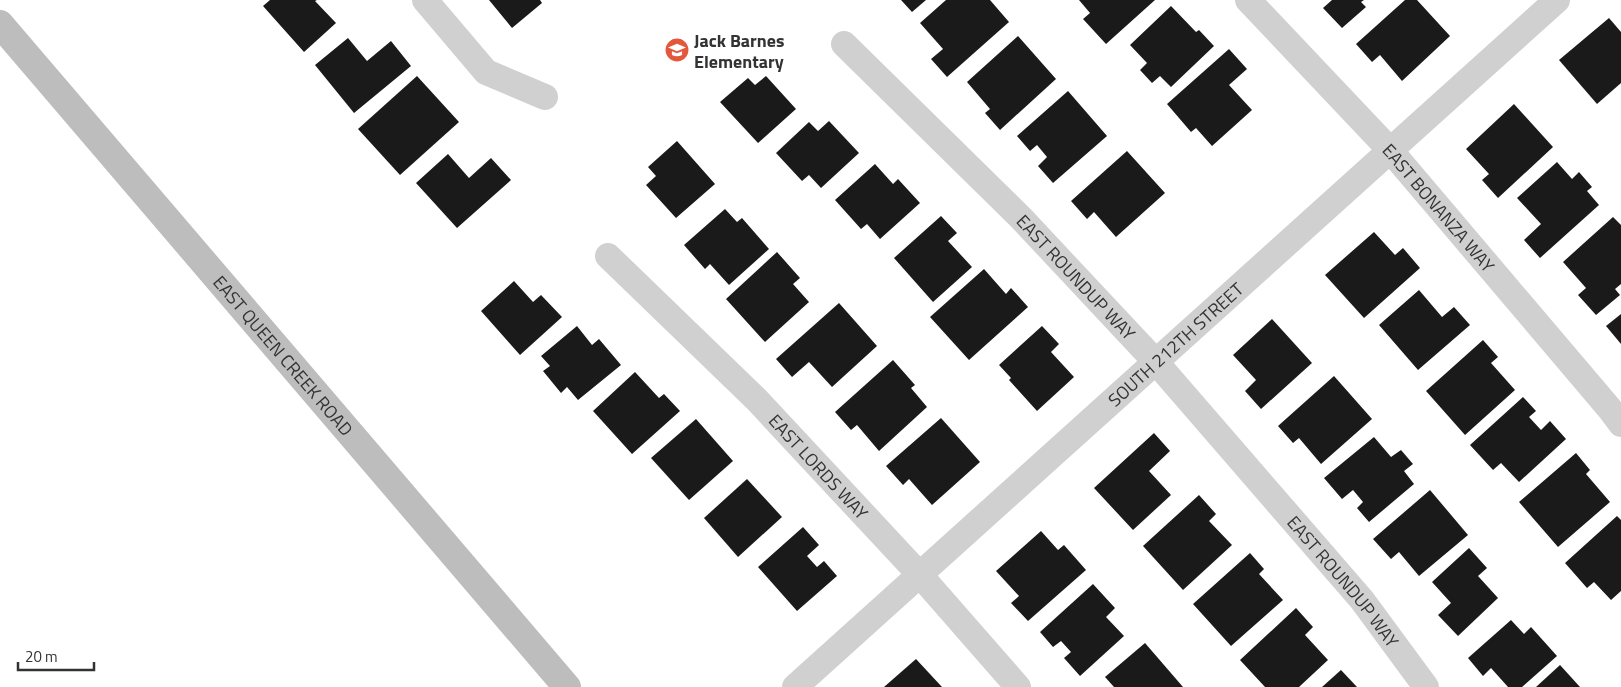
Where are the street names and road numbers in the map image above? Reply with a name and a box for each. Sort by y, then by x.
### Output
street label: EAST BONANZA WAY [1377,137,1502,278]
street label: EAST ROUNDUP WAY [1010,208,1142,346]
street label: EAST QUEEN CREEK ROAD [207,269,360,441]
street label: SOUTH 212TH STREET [1101,275,1249,413]
street label: EAST LORDS WAY [763,408,875,525]
street label: EAST ROUNDUP WAY [1281,509,1406,653]

